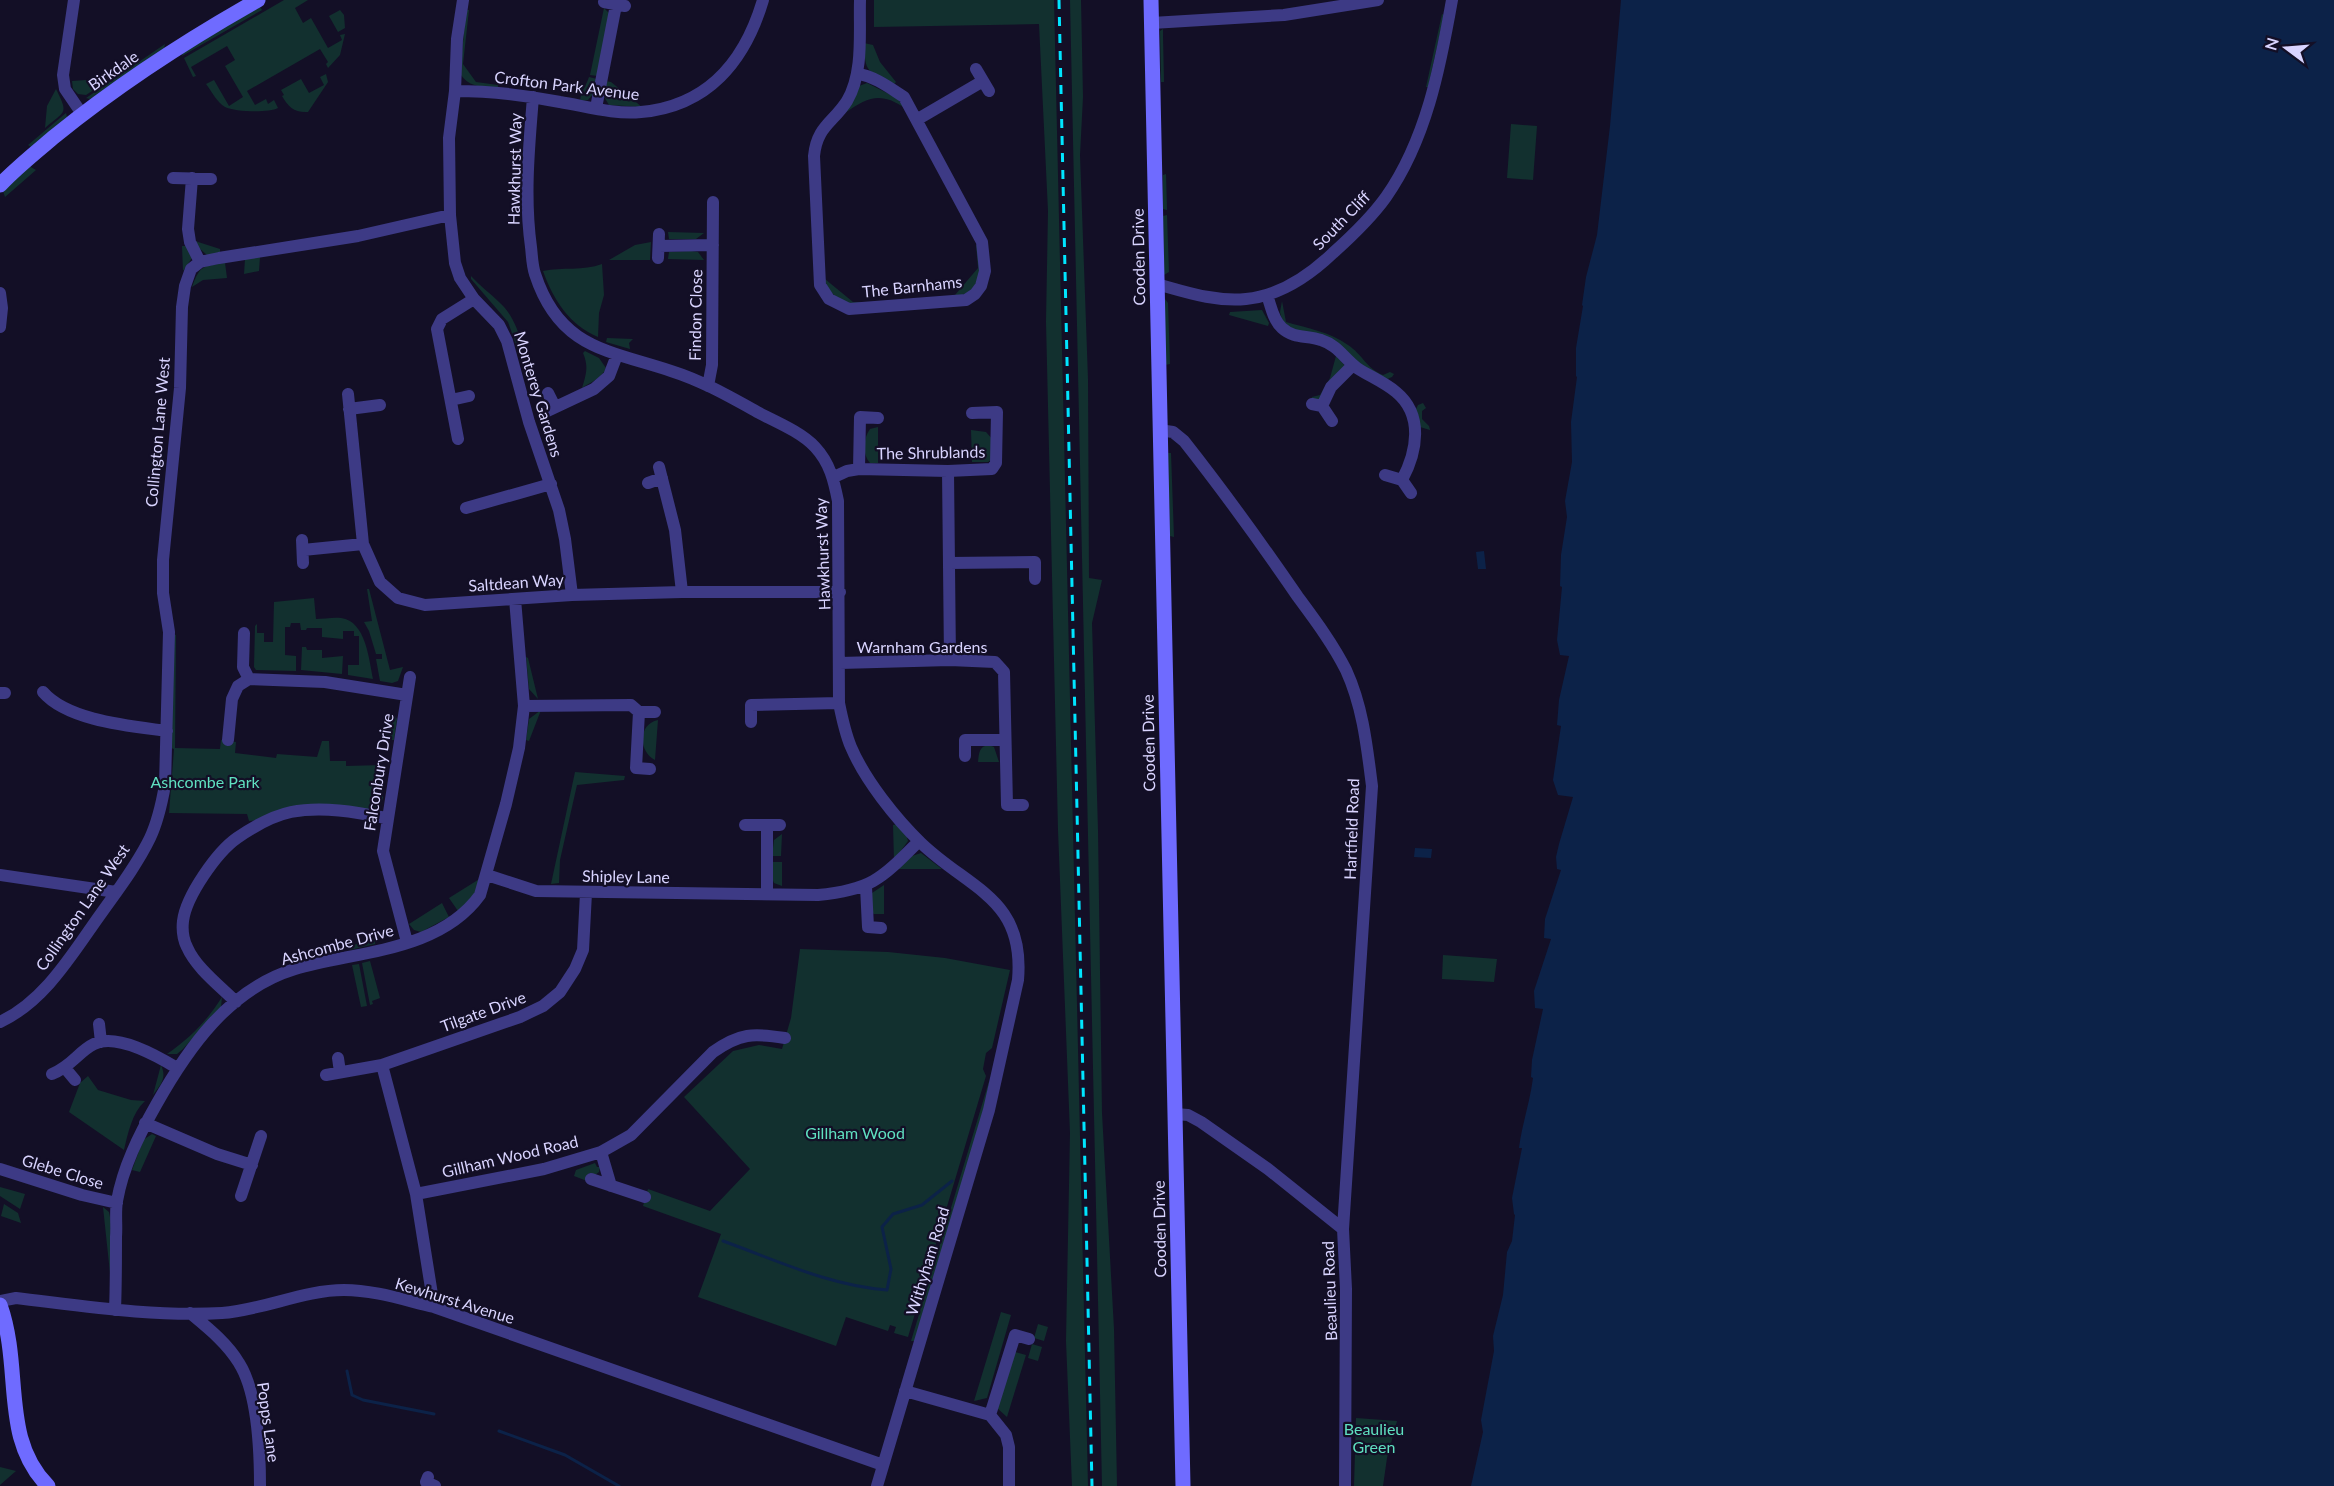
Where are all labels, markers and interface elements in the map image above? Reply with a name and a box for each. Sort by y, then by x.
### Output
north arrow [2256,18,2316,78]
text: N [2260,35,2282,52]
street label: Birkdale [84,46,142,94]
street label: Crofton Park Avenue [493,67,641,103]
street label: Hawkhurst Way [504,112,524,225]
street label: South Cliff [1308,186,1374,253]
street label: Cooden Drive [1128,208,1148,306]
street label: Findon Close [685,269,705,361]
street label: The Barnhams [861,271,963,301]
street label: Monterey Gardens [511,329,567,459]
street label: Collington Lane West [141,356,173,508]
street label: The Shrublands [877,442,985,462]
street label: Hawkhurst Way [811,497,833,611]
street label: Saltdean Way [468,569,565,595]
street label: Warnham Gardens [857,637,988,656]
street label: Cooden Drive [1138,694,1158,792]
street label: Falconbury Drive [359,712,397,832]
park label: Ashcombe Park [150,772,260,791]
street label: Hartfield Road [1340,778,1362,880]
street label: Collington Lane West [31,840,133,974]
street label: Shipley Lane [582,866,670,886]
street label: Ashcombe Drive [278,920,396,968]
street label: Tilgate Drive [438,987,528,1035]
park label: Gillham Wood [805,1123,905,1142]
street label: Gillham Wood Road [440,1131,580,1181]
street label: Glebe Close [20,1150,106,1192]
street label: Cooden Drive [1149,1180,1169,1278]
street label: Withyham Road [901,1204,953,1318]
street label: Beaulieu Road [1318,1241,1340,1341]
street label: Kewhurst Avenue [393,1273,517,1327]
street label: Popps Lane [254,1381,284,1463]
park label: Beaulieu Green [1344,1419,1404,1456]

